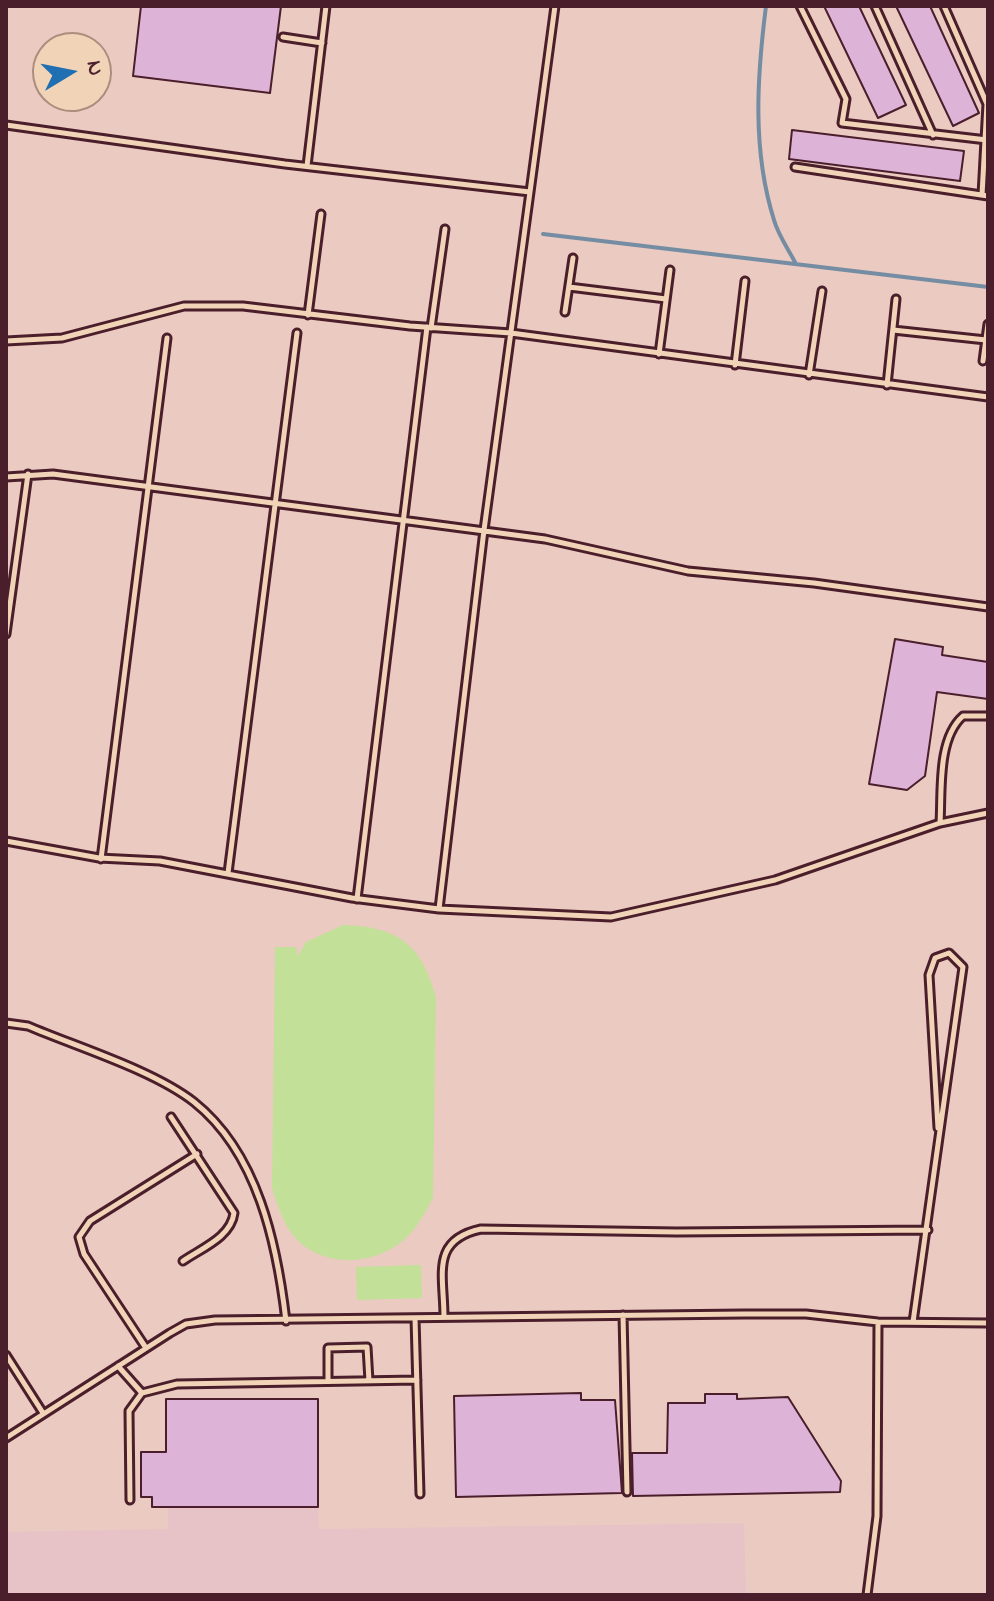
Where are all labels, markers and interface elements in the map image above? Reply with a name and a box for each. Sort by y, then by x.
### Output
north arrow [32,32,112,112]
text: N [77,58,111,78]

